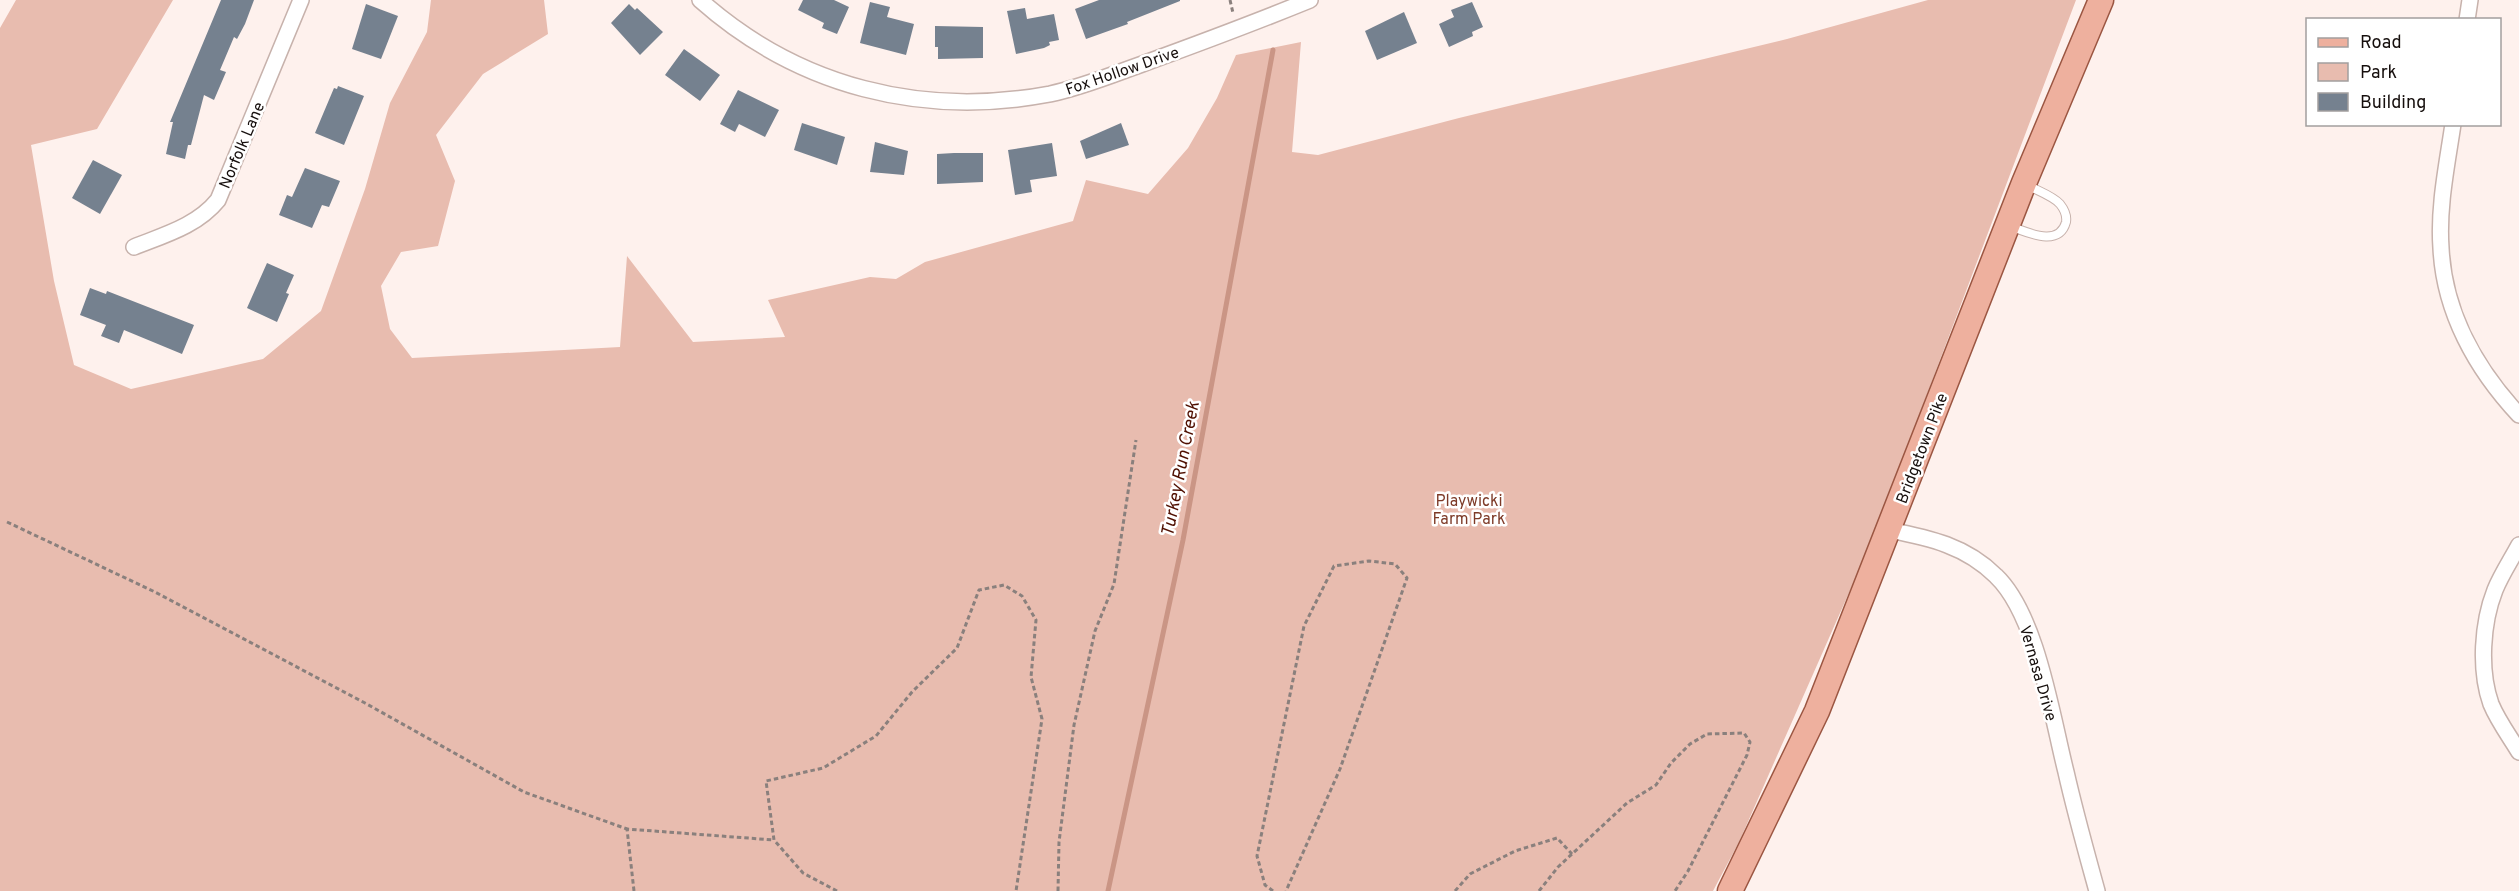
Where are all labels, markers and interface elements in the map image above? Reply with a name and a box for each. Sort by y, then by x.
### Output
legend [2306,18,2501,126]
text: Road [2360,32,2402,55]
street label: Fox Hollow Drive [1063,43,1182,101]
text: Park [2360,62,2397,85]
text: Building [2360,92,2426,115]
street label: Norfolk Lane [216,99,270,192]
street label: Bridgetown Pike [1893,391,1953,507]
water label: Turkey Run Creek [1157,399,1206,539]
park label: Playwicki Farm Park [1433,492,1505,530]
street label: Vernasa Drive [2014,623,2060,724]

